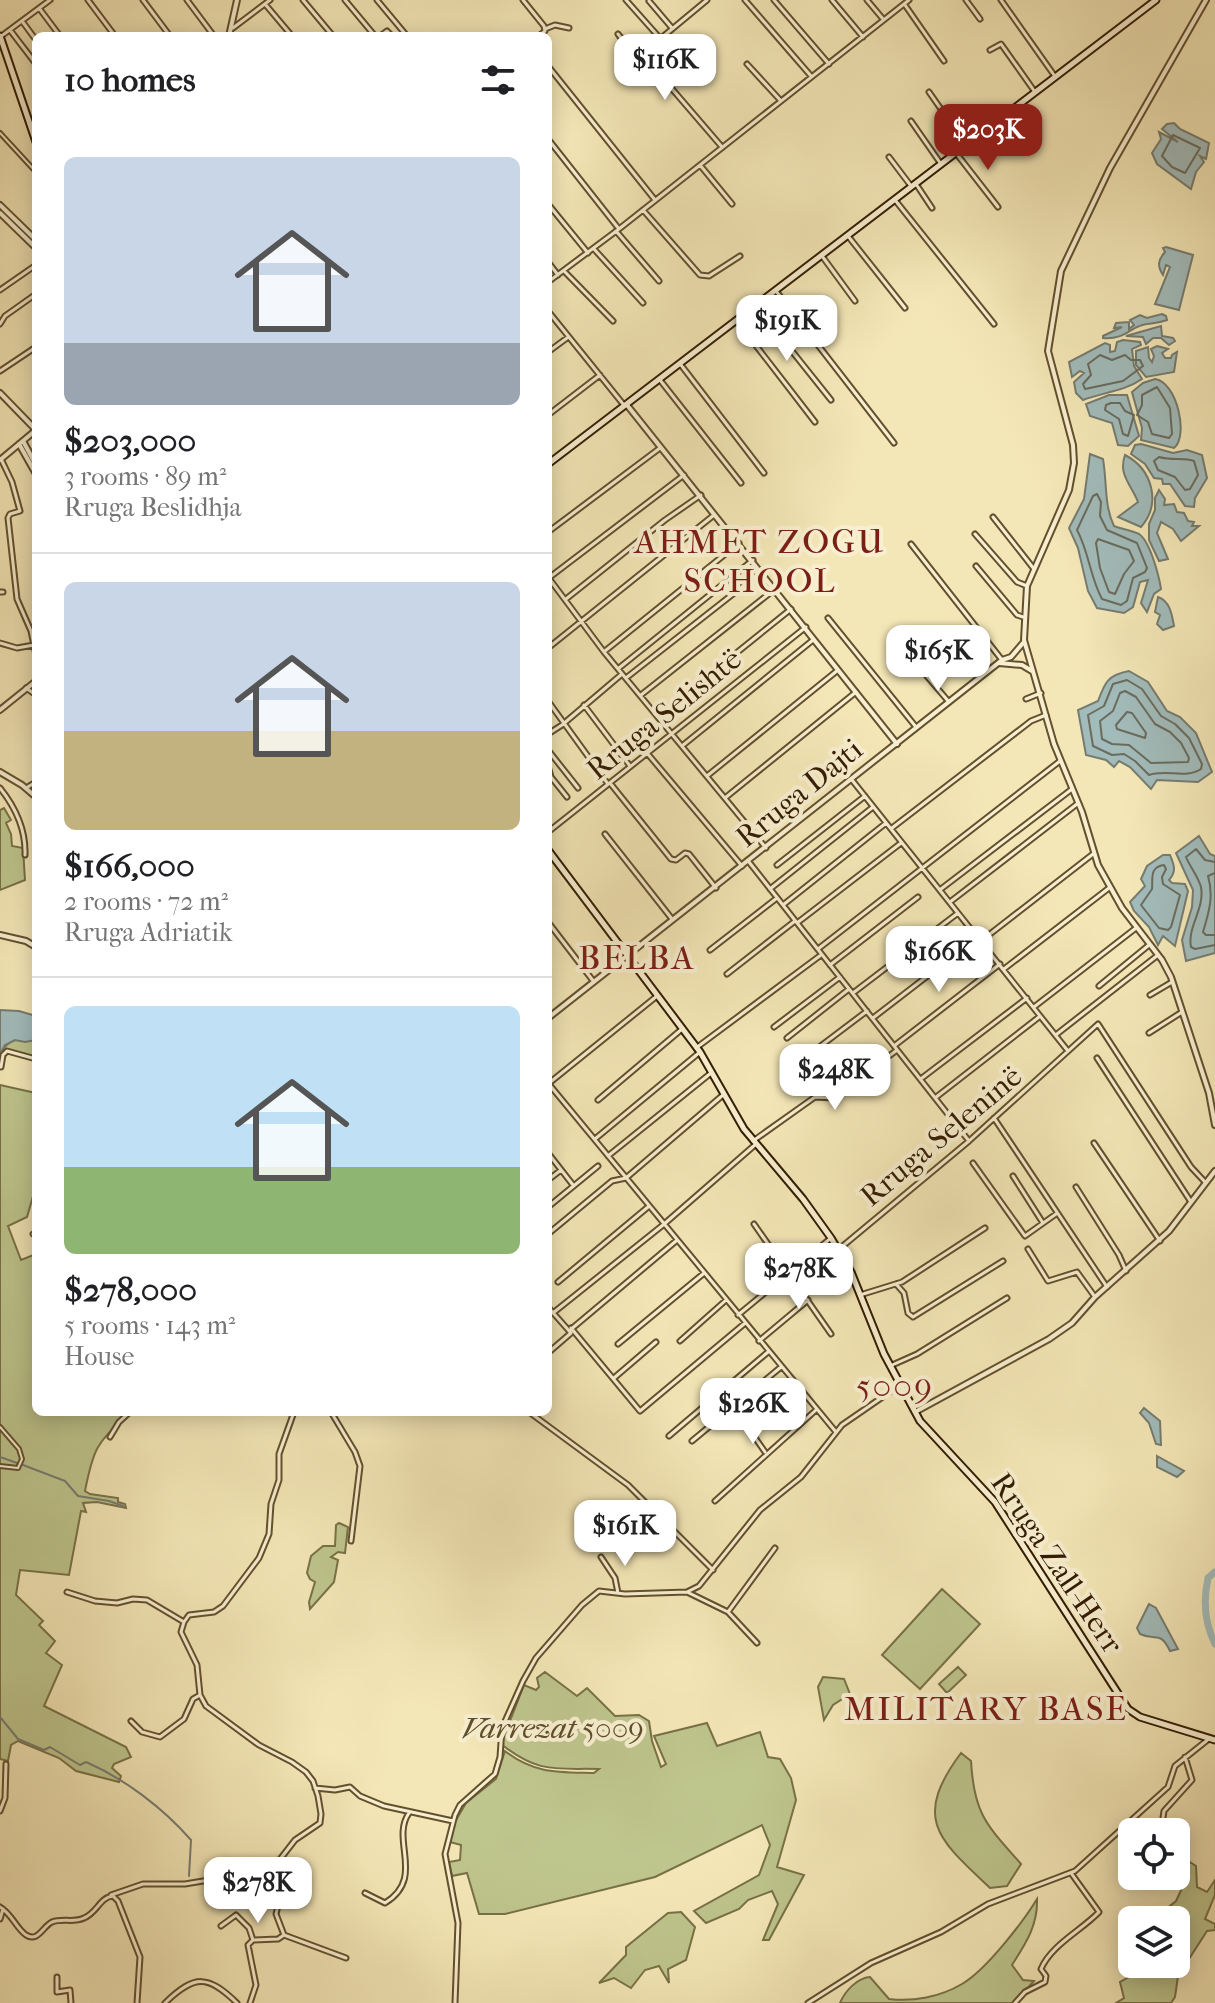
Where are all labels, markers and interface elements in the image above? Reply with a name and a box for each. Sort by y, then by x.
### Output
pin: $116K [609,34,721,102]
text: $116K [632,44,698,75]
icon: filters [476,58,520,102]
text: 10 homes [64,60,195,100]
pin: $203K [932,104,1044,172]
text: $203K [952,114,1024,145]
icon: home [220,209,364,353]
pin: $191K [731,295,843,363]
text: $191K [754,305,820,336]
text: $203,000 [64,421,196,461]
text: 3 rooms · 89 m² [64,461,226,492]
text: Rruga Beslidhja [64,492,241,523]
district label: AHMET ZOGU SCHOOL [632,522,886,601]
pin: $165K [882,625,994,693]
icon: home [220,634,364,778]
text: $165K [904,635,972,666]
street label: Rruga Selishtë [580,641,749,787]
street label: Rruga Dajti [729,732,869,855]
text: $166,000 [64,846,195,886]
text: 2 rooms · 72 m² [64,886,228,917]
text: Rruga Adriatik [64,917,232,948]
pin: $166K [883,926,995,994]
text: $166K [904,936,974,967]
district label: BELBA [578,938,696,978]
pin: $248K [779,1044,891,1112]
text: $248K [798,1054,873,1085]
icon: home [220,1058,364,1202]
street label: Rruga Seleninë [854,1059,1029,1214]
pin: $278K [743,1243,855,1311]
text: $278K [763,1253,835,1284]
text: $278,000 [64,1270,197,1310]
text: 5 rooms · 143 m² [64,1310,235,1341]
text: House [64,1341,134,1372]
district label: 5009 [856,1366,934,1406]
pin: $126K [697,1378,809,1446]
text: $126K [718,1388,788,1419]
street label: Rruga Zall-Herr [983,1466,1130,1660]
pin: $161K [569,1500,681,1568]
text: $161K [592,1510,658,1541]
district label: MILITARY BASE [844,1689,1128,1729]
park label: Varrezat 5009 [462,1711,644,1746]
map controls [1118,1818,1190,1978]
button: locate [1118,1818,1190,1890]
pin: $278K [202,1857,314,1925]
text: $278K [222,1867,294,1898]
button: layers [1118,1906,1190,1978]

